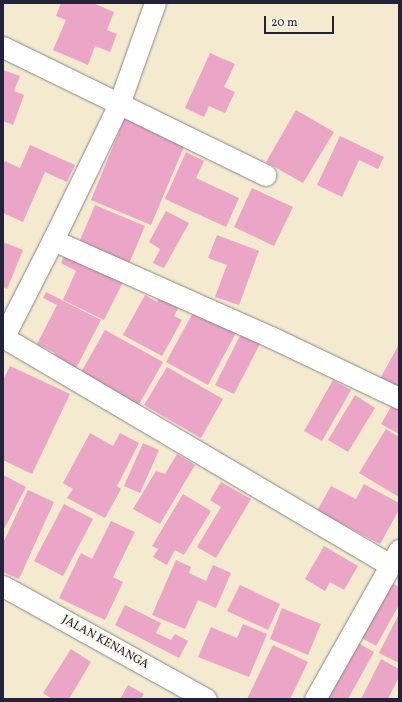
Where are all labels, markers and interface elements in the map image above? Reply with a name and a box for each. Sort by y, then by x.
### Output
scale bar [266,8,336,34]
text: 20 m [271,15,298,31]
street label: JALAN KENANGA [59,613,151,673]

